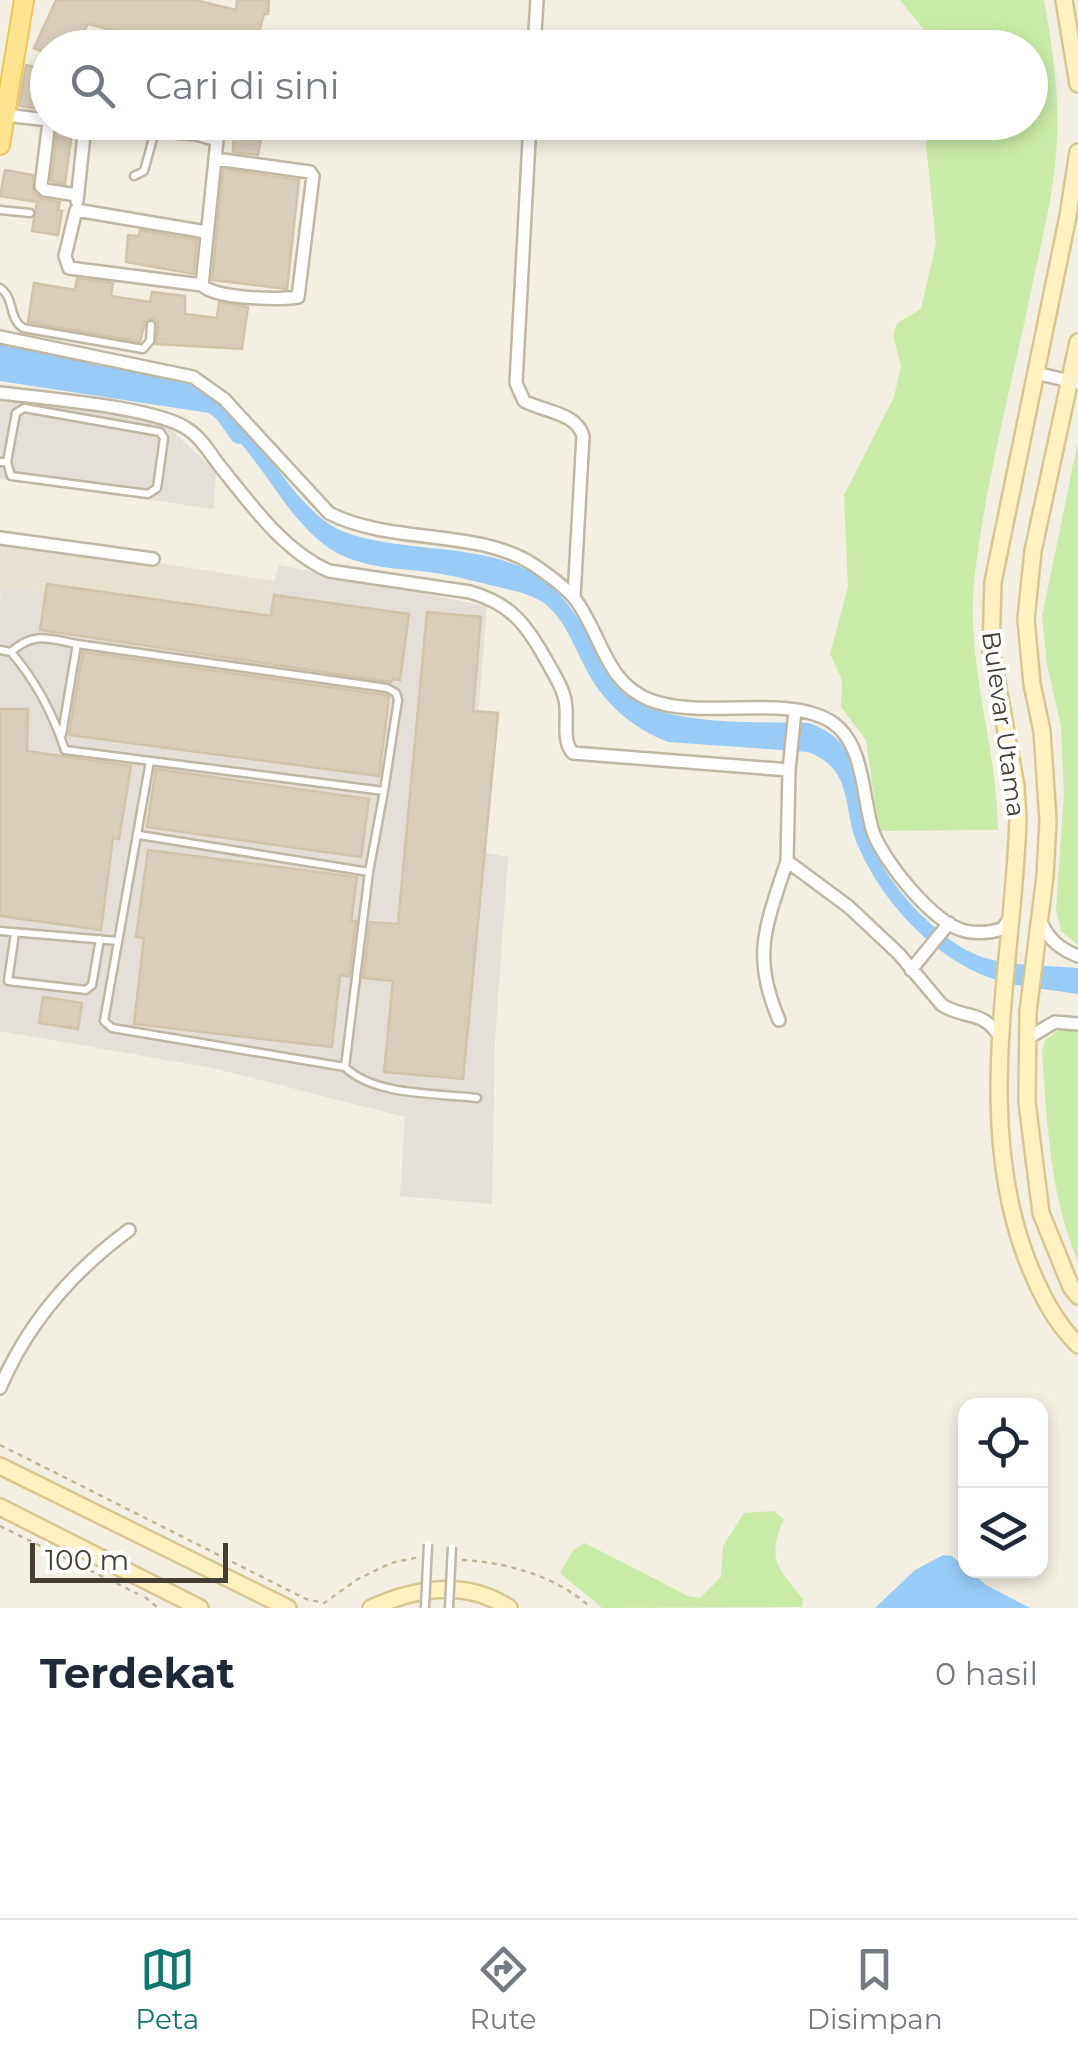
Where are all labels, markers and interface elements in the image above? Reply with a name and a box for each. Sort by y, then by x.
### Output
search box [30,30,1048,140]
icon: search [65,58,120,113]
text: Cari di sini [145,62,340,109]
street label: Bulevar Utama [976,629,1032,819]
map controls [958,1398,1048,1578]
button: locate [958,1398,1048,1488]
button: layers [958,1488,1048,1578]
scale bar [30,1538,228,1582]
text: 100 m [45,1543,129,1577]
text: Terdekat [40,1647,235,1699]
text: 0 hasil [935,1654,1038,1693]
tab: Peta [135,1942,199,2036]
tab: Rute [470,1942,536,2036]
tab: Disimpan [807,1942,943,2036]

